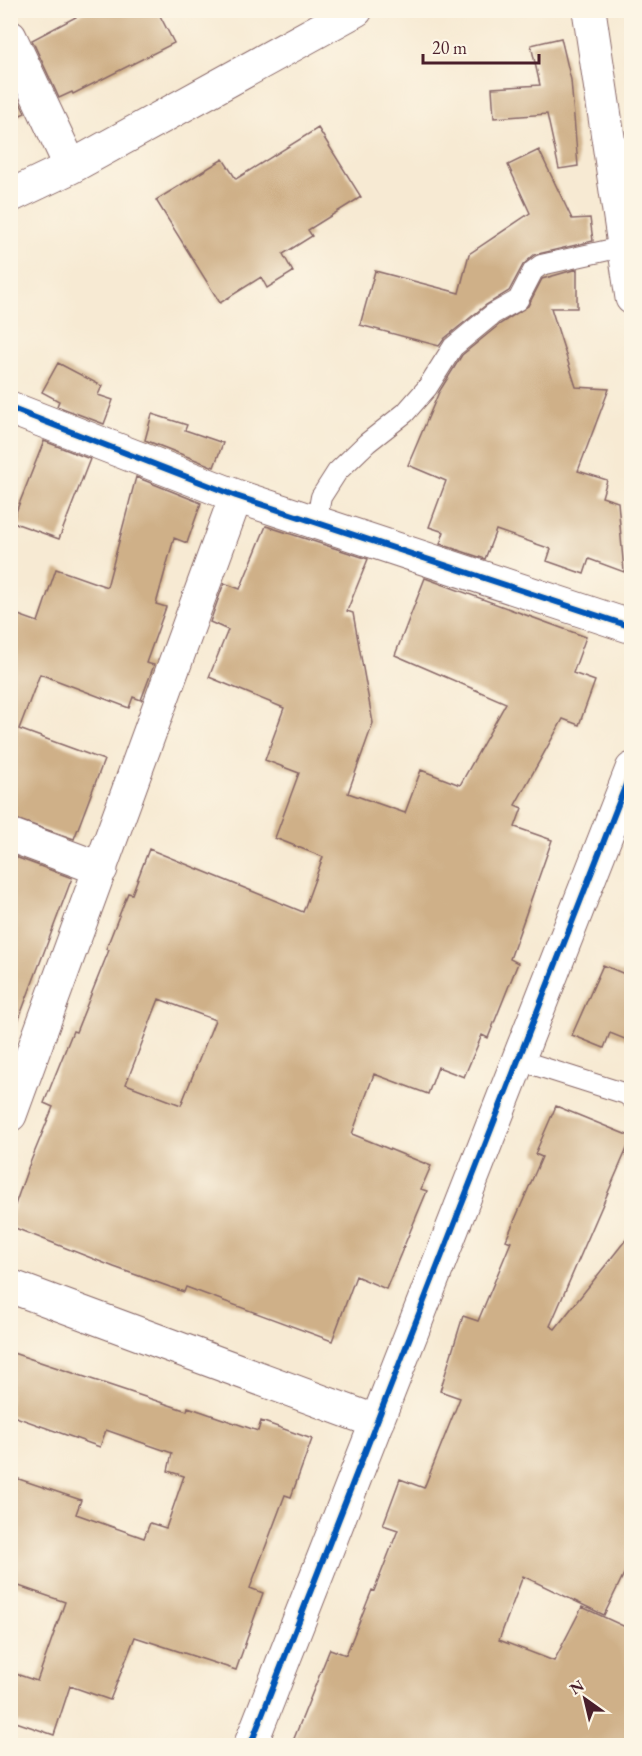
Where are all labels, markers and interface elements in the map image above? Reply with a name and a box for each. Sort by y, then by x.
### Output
scale bar [423,27,538,65]
text: 20 m [432,36,467,59]
north arrow [555,1669,615,1729]
text: N [566,1675,588,1699]

